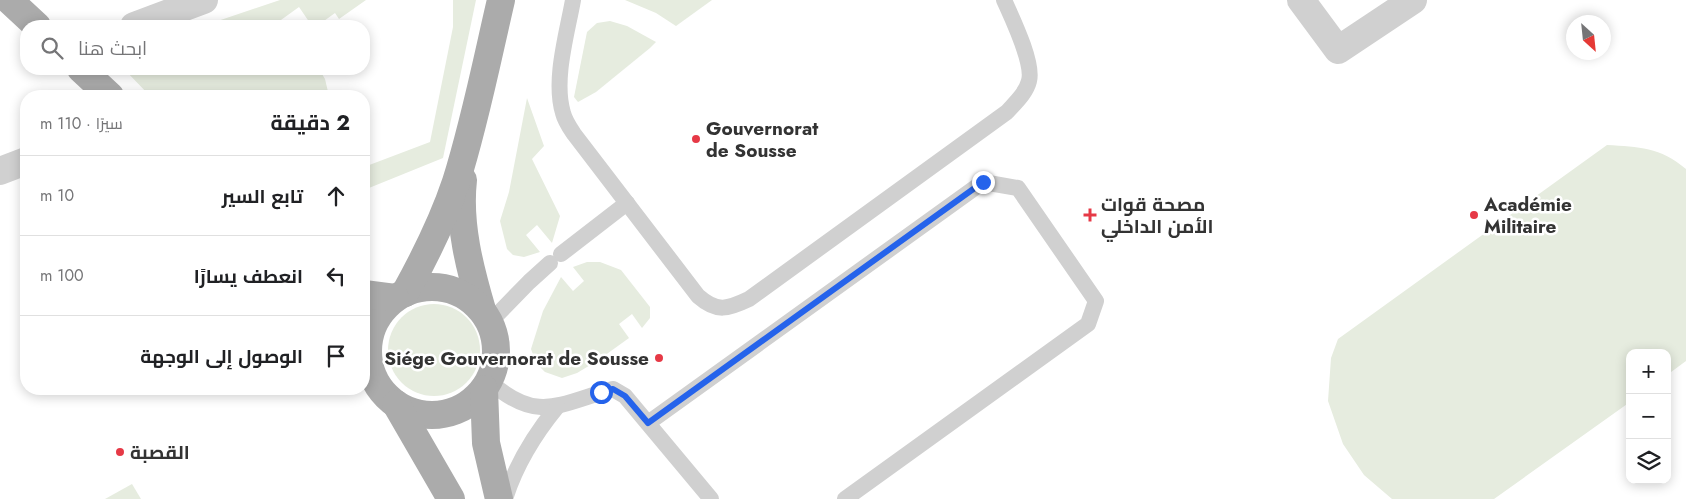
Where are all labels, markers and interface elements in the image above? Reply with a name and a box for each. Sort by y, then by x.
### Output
north arrow [1566,15,1611,60]
search box [20,20,370,75]
icon: search [38,34,66,62]
text: ابحث هنا [78,35,147,62]
text: 2 دقيقة [271,108,350,138]
text: سيرًا · 110 m [40,112,123,135]
place label: Gouvernorat de Sousse [706,115,818,164]
marker: Gouvernorat de Sousse [690,133,702,145]
route end [972,171,995,194]
icon: ahead [322,182,350,210]
text: تابع السير [222,183,303,210]
text: 10 m [40,184,74,207]
place label: مصحة قوات الأمن الداخلي [1101,191,1213,242]
place label: Académie Militaire [1483,191,1572,240]
marker: مصحة قوات الأمن الداخلي [1083,208,1097,222]
marker: Académie Militaire [1468,209,1480,221]
icon: left [322,262,350,290]
text: انعطف يسارًا [194,263,303,290]
text: 100 m [40,264,84,287]
icon: arrive [322,342,350,370]
text: الوصول إلى الوجهة [140,343,303,370]
place label: Siége Gouvernorat de Sousse [384,345,649,372]
map controls [1626,349,1671,484]
button: + [1626,349,1671,394]
marker: Siége Gouvernorat de Sousse [653,352,665,364]
route start [590,381,613,404]
button: − [1626,394,1671,439]
place label: القصبة [130,439,190,466]
button: layers [1626,439,1671,484]
marker: القصبة [114,446,126,458]

